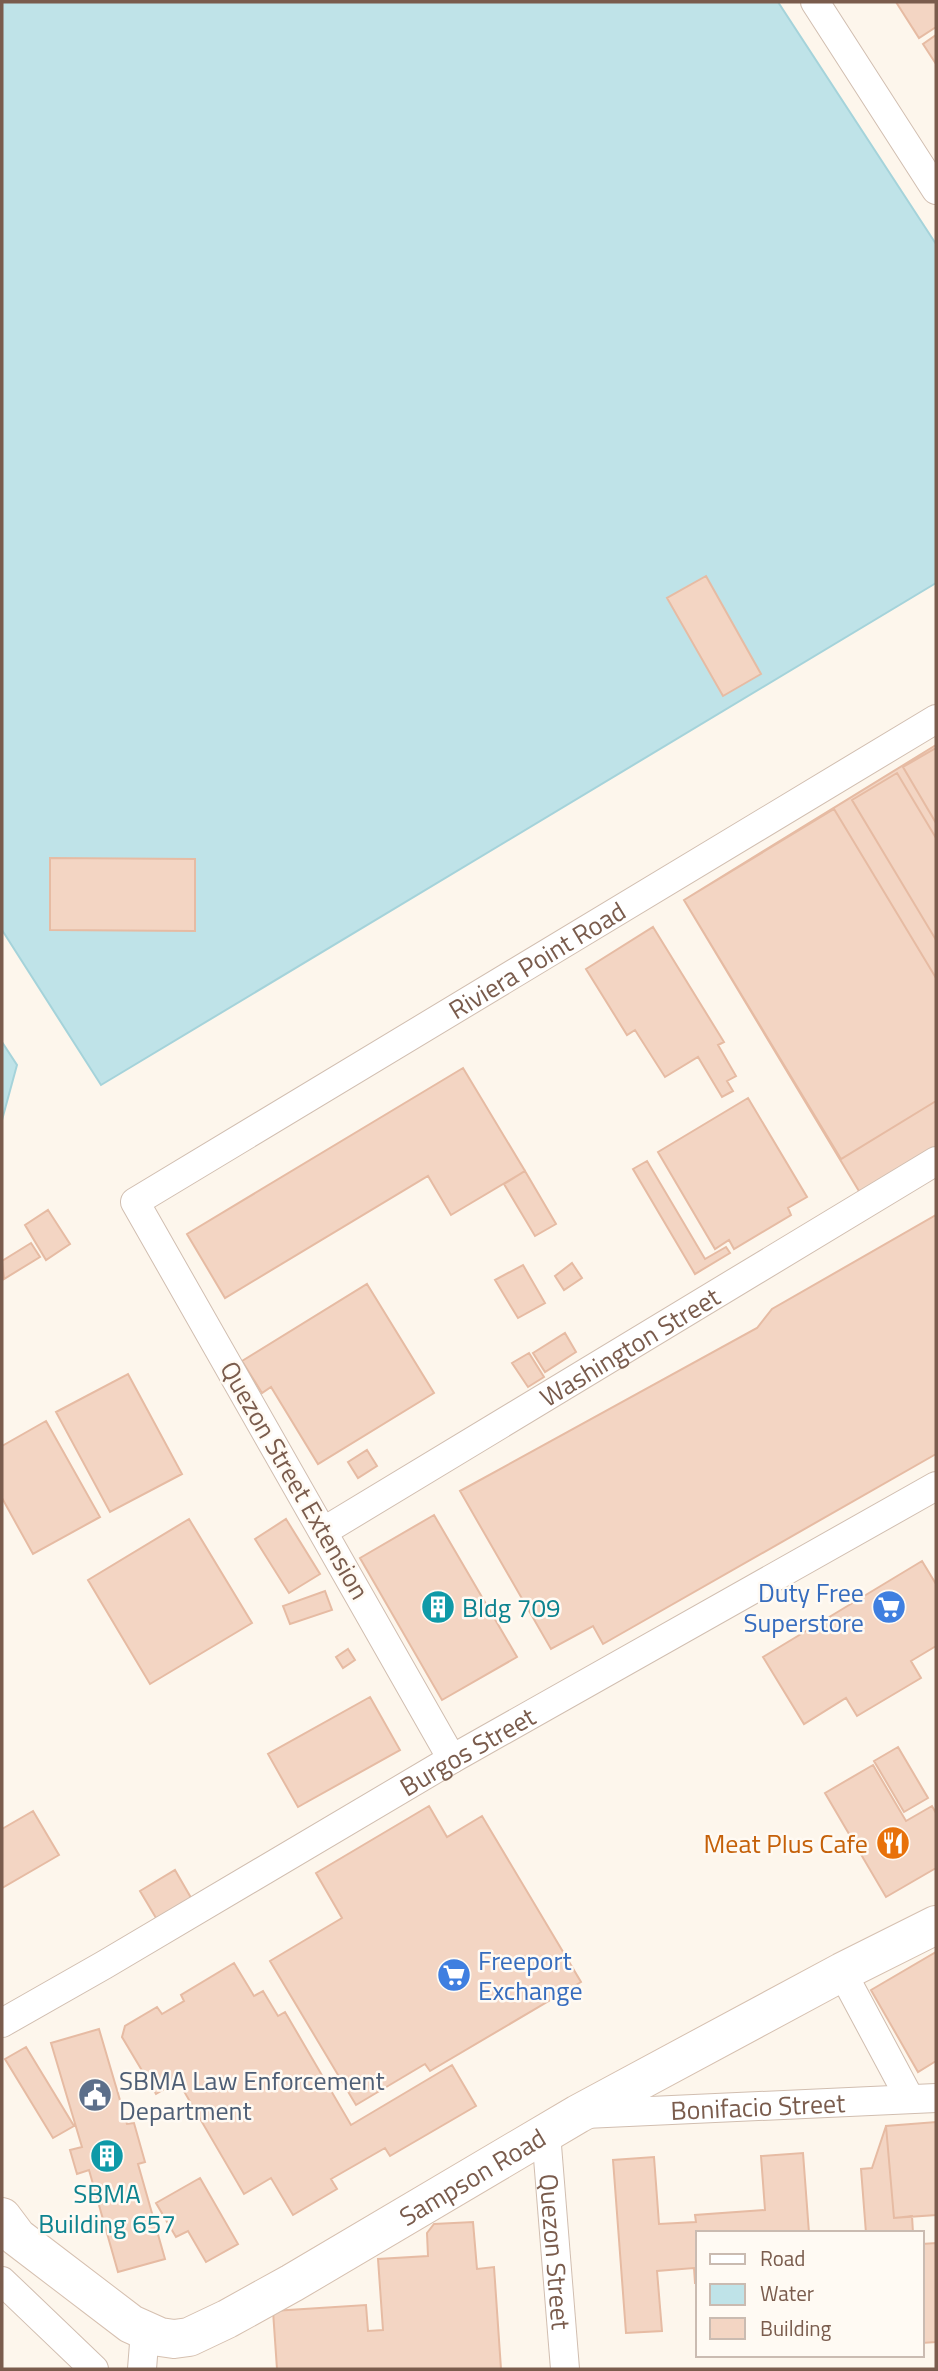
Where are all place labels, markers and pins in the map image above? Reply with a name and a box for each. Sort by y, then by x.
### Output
place label: Duty Free Superstore [743,1573,864,1642]
building icon: Bldg 709 [419,1588,457,1626]
place label: Bldg 709 [462,1588,561,1627]
supermarket icon: Duty Free Superstore [870,1588,908,1626]
place label: Meat Plus Cafe [704,1824,868,1863]
restaurant icon: Meat Plus Cafe [874,1824,912,1862]
place label: Freeport Exchange [478,1941,583,2010]
supermarket icon: Freeport Exchange [435,1956,473,1994]
place label: SBMA Law Enforcement Department [119,2061,385,2130]
public building icon: SBMA Law Enforcement Department [76,2076,114,2114]
building icon: SBMA Building 657 [88,2137,126,2175]
place label: SBMA Building 657 [38,2174,176,2243]

